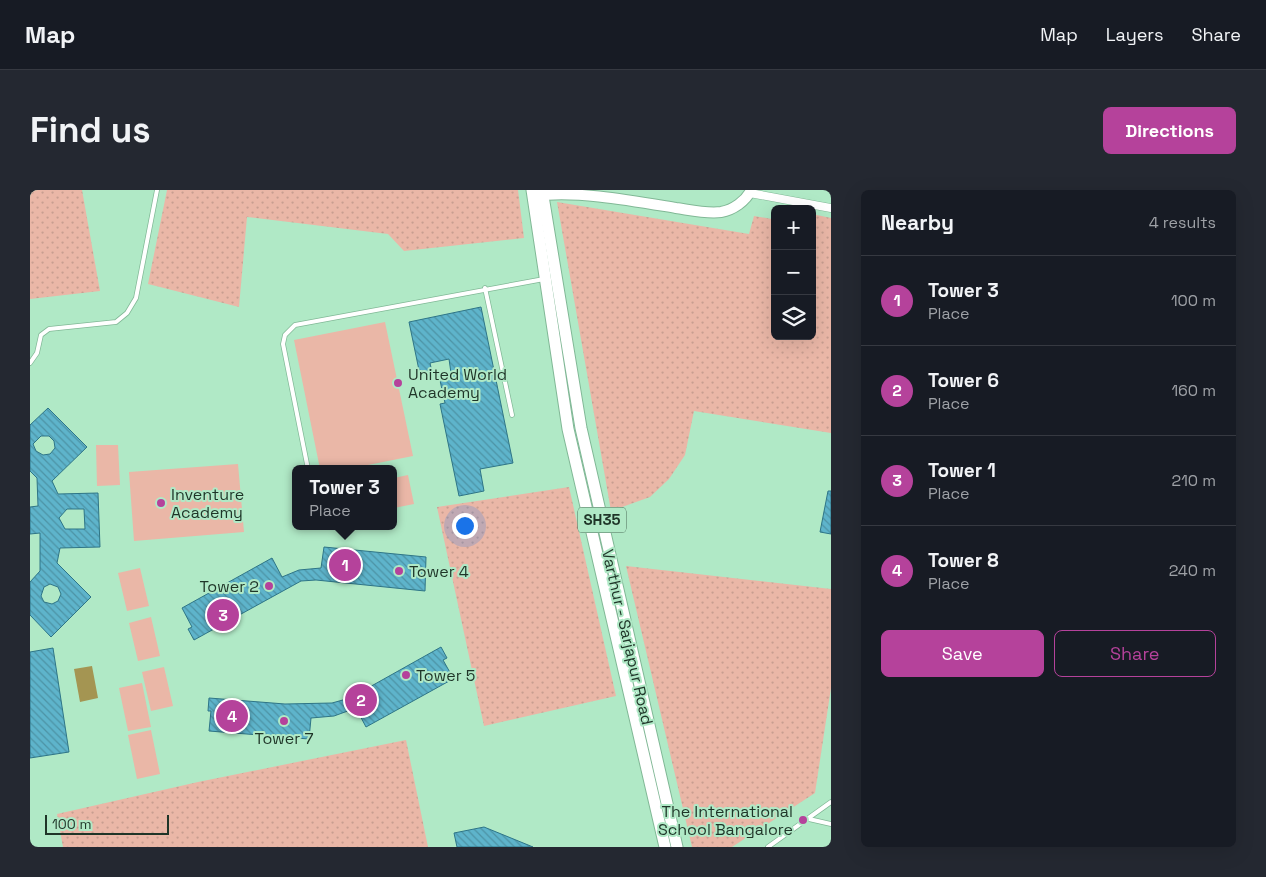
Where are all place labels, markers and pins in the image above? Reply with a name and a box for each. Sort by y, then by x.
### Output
place label: United World Academy [408,364,507,403]
marker: United World Academy [392,377,404,389]
place label: Inventure Academy [171,484,244,523]
marker: Inventure Academy [155,497,167,509]
pin: 1 [329,546,361,584]
place label: Tower 4 [409,561,469,582]
marker: Tower 4 [393,565,405,577]
place label: Tower 2 [200,576,259,597]
marker: Tower 2 [263,580,275,592]
pin: 3 [207,596,239,634]
place label: Tower 5 [416,665,475,686]
marker: Tower 5 [400,669,412,681]
pin: 2 [345,681,377,719]
pin: 4 [216,697,248,735]
marker: Tower 7 [278,715,290,727]
place label: Tower 7 [255,728,313,749]
place label: The International School Bangalore [658,801,793,840]
marker: The International School Bangalore [797,814,809,826]

